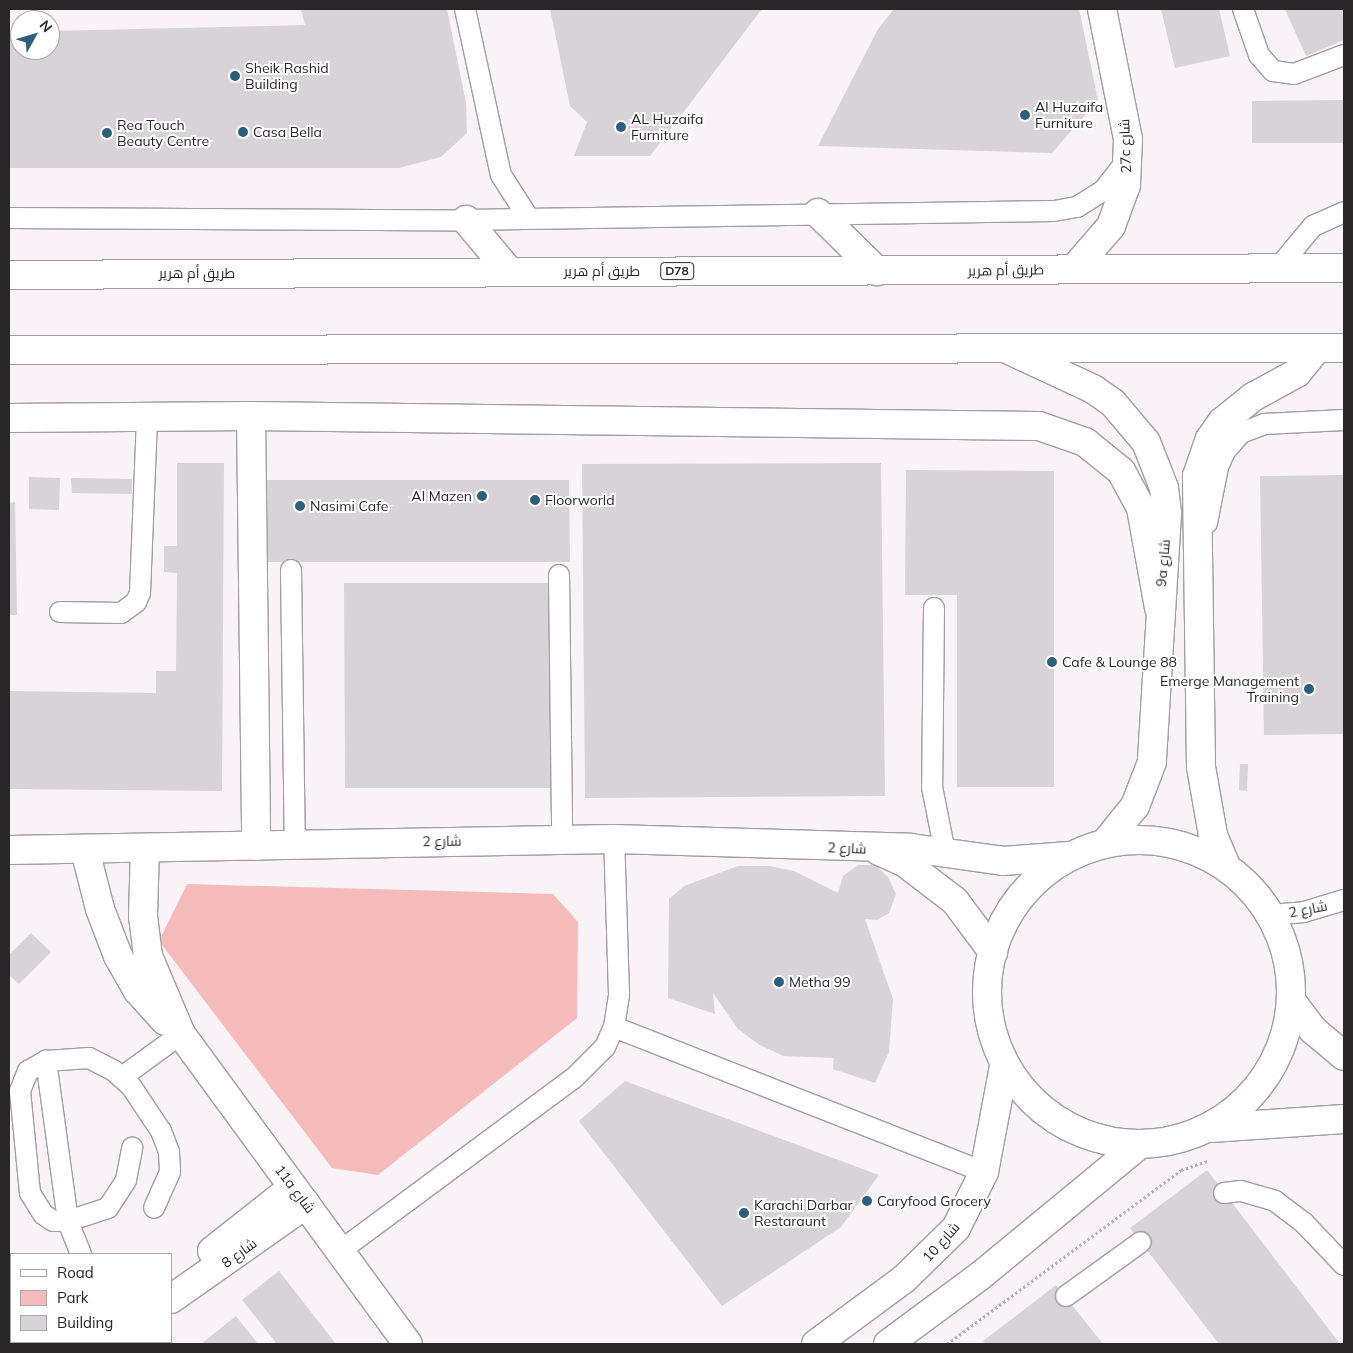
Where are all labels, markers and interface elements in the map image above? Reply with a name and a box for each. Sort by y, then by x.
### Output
north arrow [10,10,60,60]
text: N [36,16,56,36]
place label: Sheik Rashid Building [245,60,329,92]
marker: Sheik Rashid Building [229,70,241,82]
place label: Al Huzaifa Furniture [1035,99,1103,132]
marker: Al Huzaifa Furniture [1019,109,1031,121]
place label: AL Huzaifa Furniture [631,111,703,144]
place label: Rea Touch Beauty Centre [117,117,209,150]
street label: 27c شارع [1116,118,1134,174]
marker: AL Huzaifa Furniture [615,121,627,133]
place label: Casa Bella [253,124,322,140]
marker: Casa Bella [237,126,249,138]
marker: Rea Touch Beauty Centre [101,127,113,139]
street label: طريق أم هرير [968,261,1044,279]
road number: D78 [660,262,694,280]
street label: طريق أم هرير [564,263,640,279]
street label: طريق أم هرير [159,265,235,281]
place label: Al Mazen [411,488,472,504]
marker: Al Mazen [476,490,488,502]
place label: Floorworld [545,492,615,508]
marker: Floorworld [529,494,541,506]
place label: Nasimi Cafe [310,498,388,514]
marker: Nasimi Cafe [294,500,306,512]
street label: 9a شارع [1153,539,1173,587]
place label: Cafe & Lounge 88 [1062,654,1177,670]
marker: Cafe & Lounge 88 [1046,656,1058,668]
place label: Emerge Management Training [1160,673,1299,706]
marker: Emerge Management Training [1303,683,1315,695]
street label: شارع 2 [422,832,462,850]
street label: شارع 2 [827,839,867,857]
street label: شارع 2 [1287,897,1329,921]
place label: Metha 99 [789,974,851,990]
marker: Metha 99 [773,976,785,988]
street label: 11a شارع [271,1162,319,1216]
place label: Caryfood Grocery [877,1193,991,1209]
marker: Caryfood Grocery [861,1195,873,1207]
place label: Karachi Darbar Restaraunt [754,1197,853,1230]
marker: Karachi Darbar Restaraunt [738,1207,750,1219]
street label: شارع 10 [919,1219,963,1265]
street label: شارع 8 [218,1235,260,1271]
legend [10,1253,172,1343]
text: Road [57,1263,94,1282]
text: Park [57,1288,89,1307]
text: Building [57,1313,113,1332]

